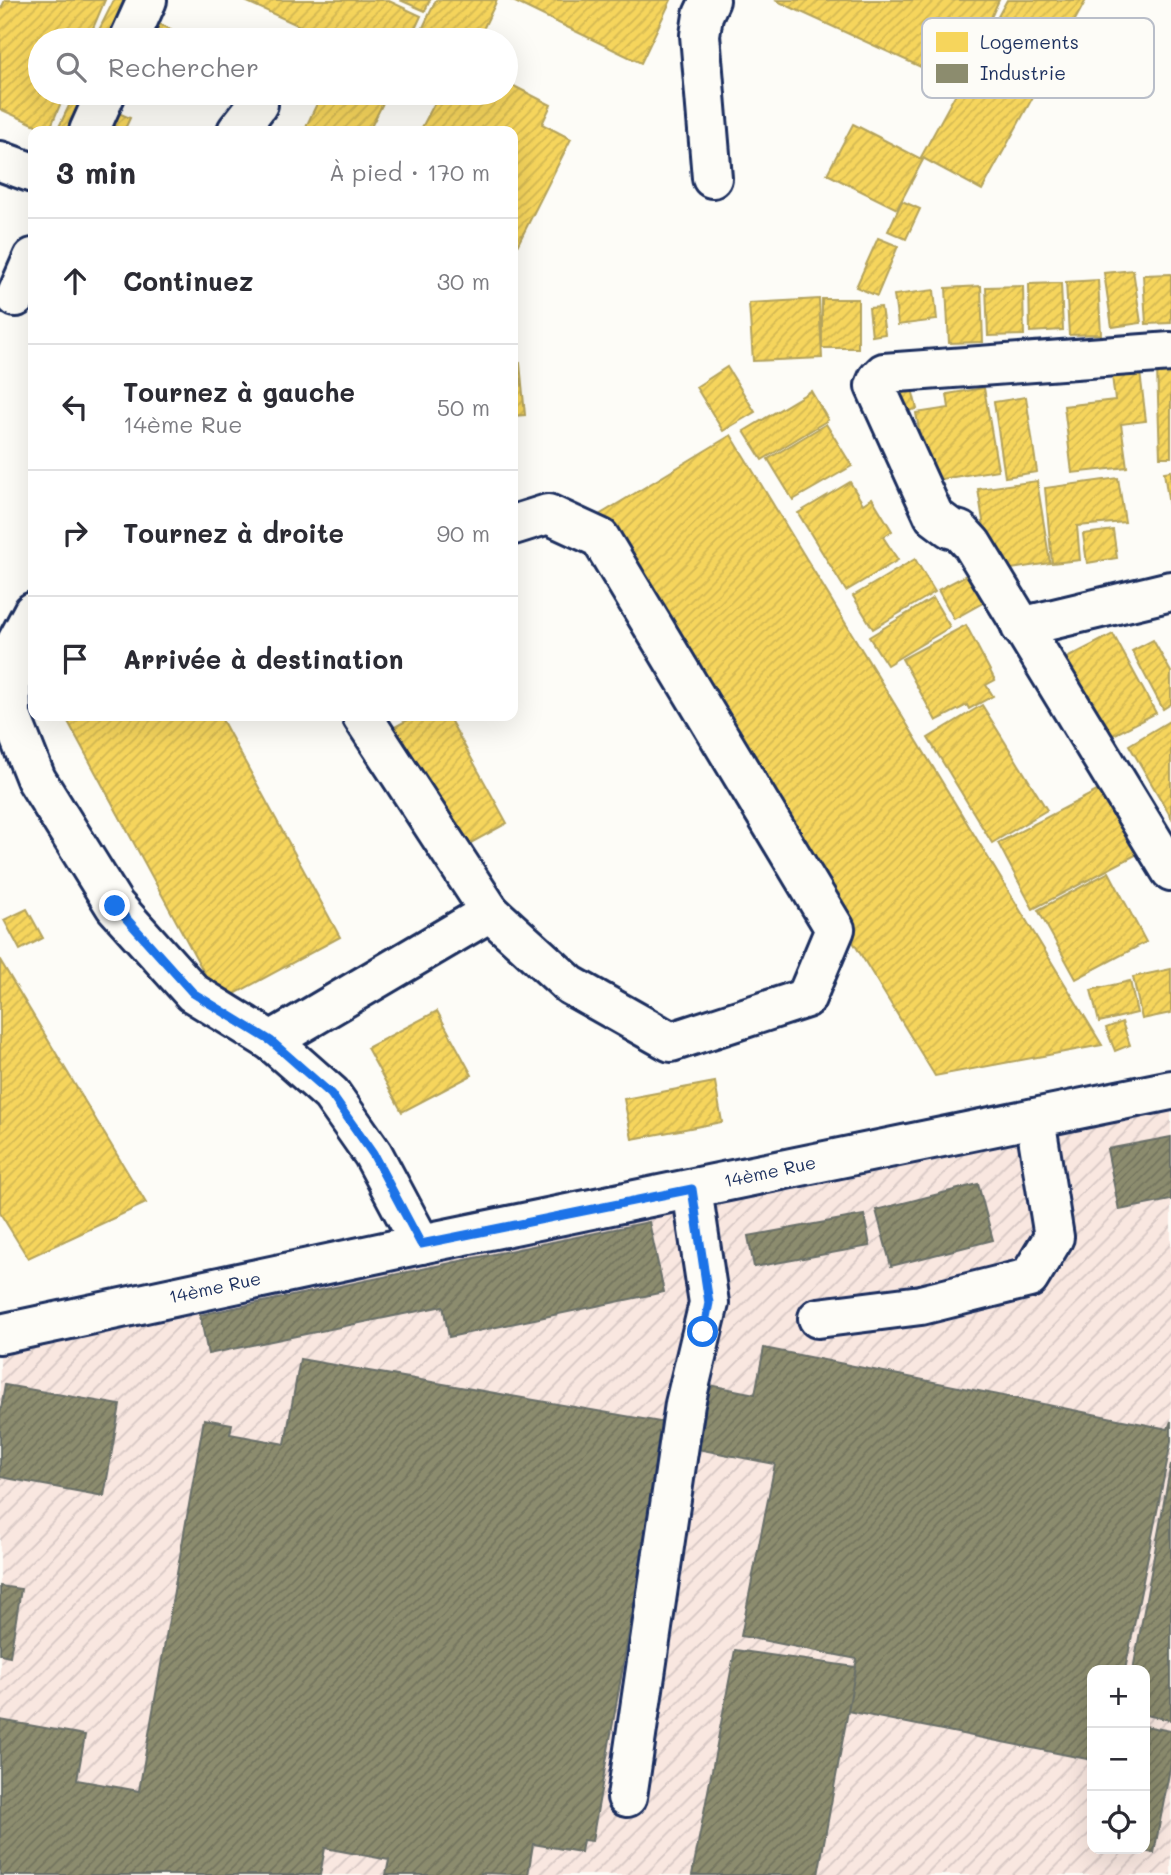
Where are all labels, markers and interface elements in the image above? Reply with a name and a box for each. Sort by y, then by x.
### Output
legend [922,18,1154,98]
search box [28,28,518,105]
text: Logements [980,29,1079,54]
icon: search [52,48,90,86]
text: Rechercher [108,50,259,84]
text: Industrie [980,60,1066,85]
text: 3 min [56,152,136,192]
text: À pied · 170 m [329,157,490,187]
icon: ahead [56,262,94,300]
text: Continuez [123,264,253,298]
text: 30 m [437,266,490,296]
text: Tournez à gauche [123,375,355,409]
icon: left [56,388,94,426]
text: 50 m [437,392,490,422]
text: 14ème Rue [123,409,243,439]
icon: right [56,514,94,552]
text: Tournez à droite [123,516,344,550]
text: 90 m [437,518,490,548]
icon: arrive [56,640,94,678]
text: Arrivée à destination [123,642,403,676]
route end [99,890,130,921]
street label: 14ème Rue [722,1150,818,1192]
street label: 14ème Rue [167,1266,263,1308]
route start [687,1316,718,1347]
map controls [1087,1665,1150,1854]
button: + [1087,1665,1150,1728]
button: − [1087,1728,1150,1791]
button: locate [1087,1791,1150,1854]

